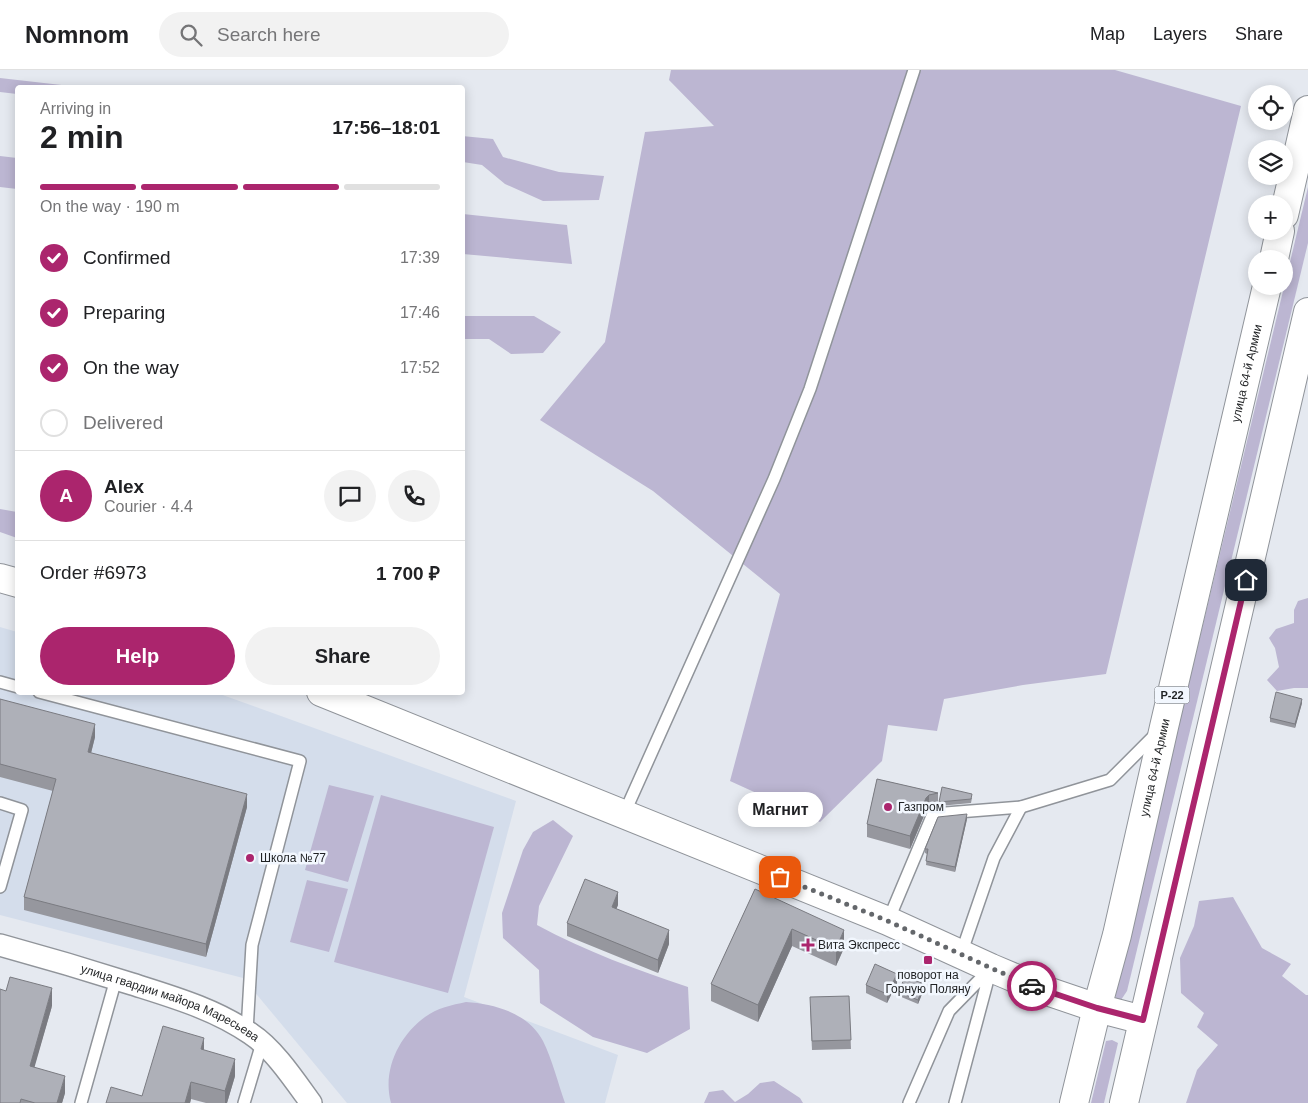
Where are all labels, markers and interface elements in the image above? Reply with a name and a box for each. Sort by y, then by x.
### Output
search box [159,12,509,57]
text: Nomnom [25,21,129,48]
icon: search [177,21,205,49]
text: Search here [217,24,321,45]
text: Map [1090,24,1125,44]
text: Layers [1153,24,1207,44]
text: Share [1235,24,1283,44]
map controls [1248,85,1293,295]
button: locate [1248,85,1293,130]
text: Arriving in [40,100,111,117]
text: 17:56–18:01 [332,117,440,138]
text: 2 min [40,119,124,155]
button: layers [1248,140,1293,185]
button: + [1248,195,1293,240]
text: On the way · 190 m [40,198,180,215]
icon: check [40,244,68,272]
text: Confirmed [83,247,171,268]
text: 17:39 [400,249,440,266]
button: − [1248,250,1293,295]
icon: check [40,299,68,327]
text: Preparing [83,302,165,323]
text: 17:46 [400,304,440,321]
street label: улица 64-й Армии [1228,323,1265,424]
icon: check [40,354,68,382]
text: On the way [83,357,179,378]
text: 17:52 [400,359,440,376]
text: Delivered [83,412,163,433]
button: chat [324,470,376,522]
button: phone [388,470,440,522]
text: Alex [104,476,144,497]
text: A [59,485,73,506]
text: Courier · 4.4 [104,498,193,515]
pin [1225,559,1267,601]
text: Order #6973 [40,562,147,583]
text: 1 700 ₽ [376,563,440,584]
icon: home [1232,566,1260,594]
button: Help [40,627,235,685]
button: Share [245,627,440,685]
road number: Р-22 [1154,686,1190,704]
street label: улица 64-й Армии [1137,717,1173,818]
callout: Магнит [738,792,822,827]
place label: Газпром [898,800,944,814]
text: Магнит [752,801,809,818]
marker: Газпром [882,801,894,813]
place label: Школа №77 [260,851,326,865]
marker: Школа №77 [244,852,256,864]
pin [759,856,801,898]
icon: bag [766,863,794,891]
place label: Вита Экспресс [818,938,900,952]
marker: Вита Экспресс [802,939,814,951]
marker: поворот на Горную Поляну [922,954,934,966]
courier [1007,961,1057,1011]
street label: улица гвардии майора Маресьева [79,962,262,1045]
place label: поворот на Горную Поляну [885,968,971,996]
icon: car [1018,972,1046,1000]

